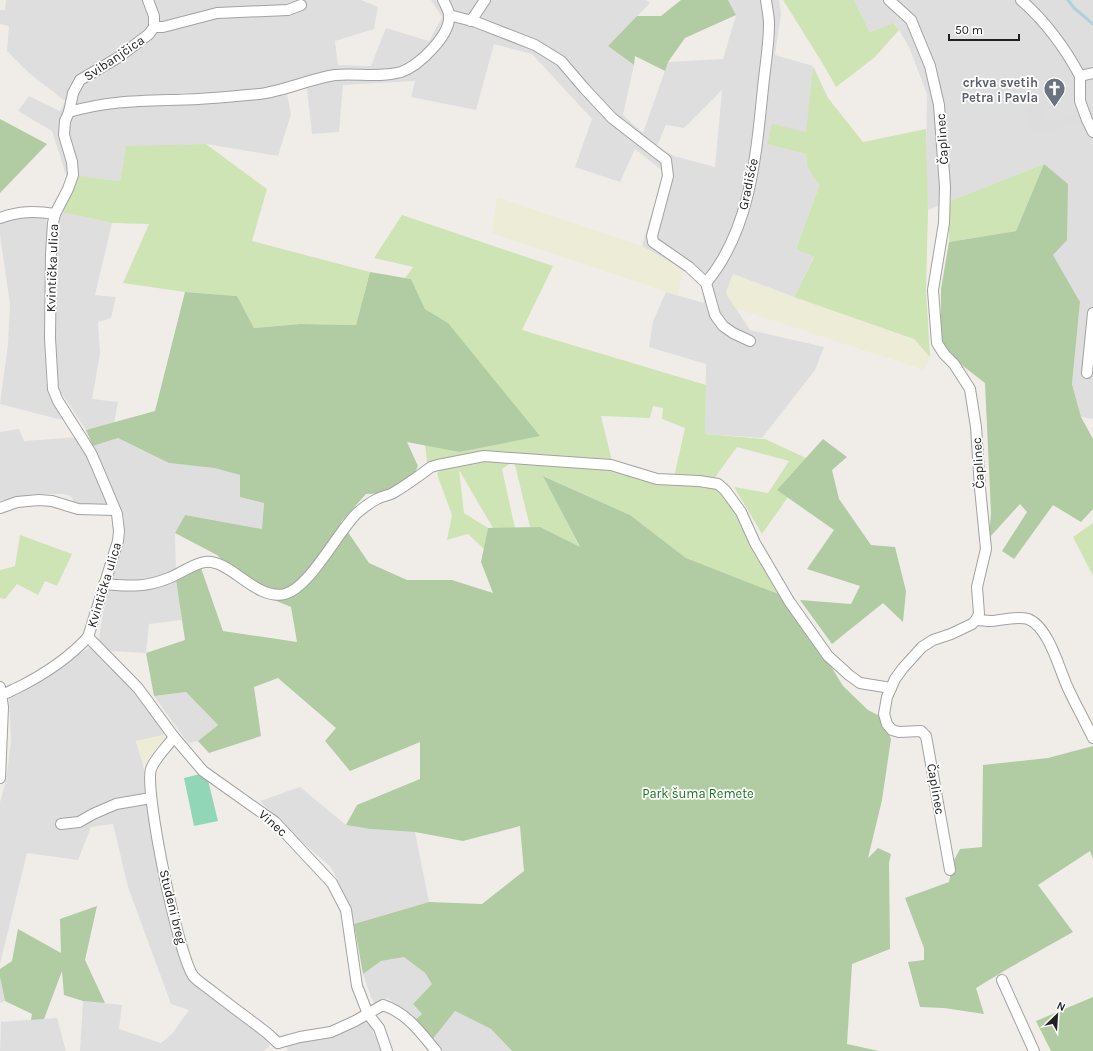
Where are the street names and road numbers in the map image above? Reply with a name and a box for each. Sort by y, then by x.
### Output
street label: Svibanjčica [81,32,147,84]
street label: Čaplinec [932,113,951,165]
street label: Gradišće [735,157,761,211]
street label: Kvintička ulica [43,224,61,312]
street label: Čaplinec [968,437,987,489]
street label: Kvintička ulica [84,541,124,629]
street label: Čaplinec [924,762,949,816]
street label: Vinec [256,807,290,839]
street label: Studeni breg [157,868,190,946]

